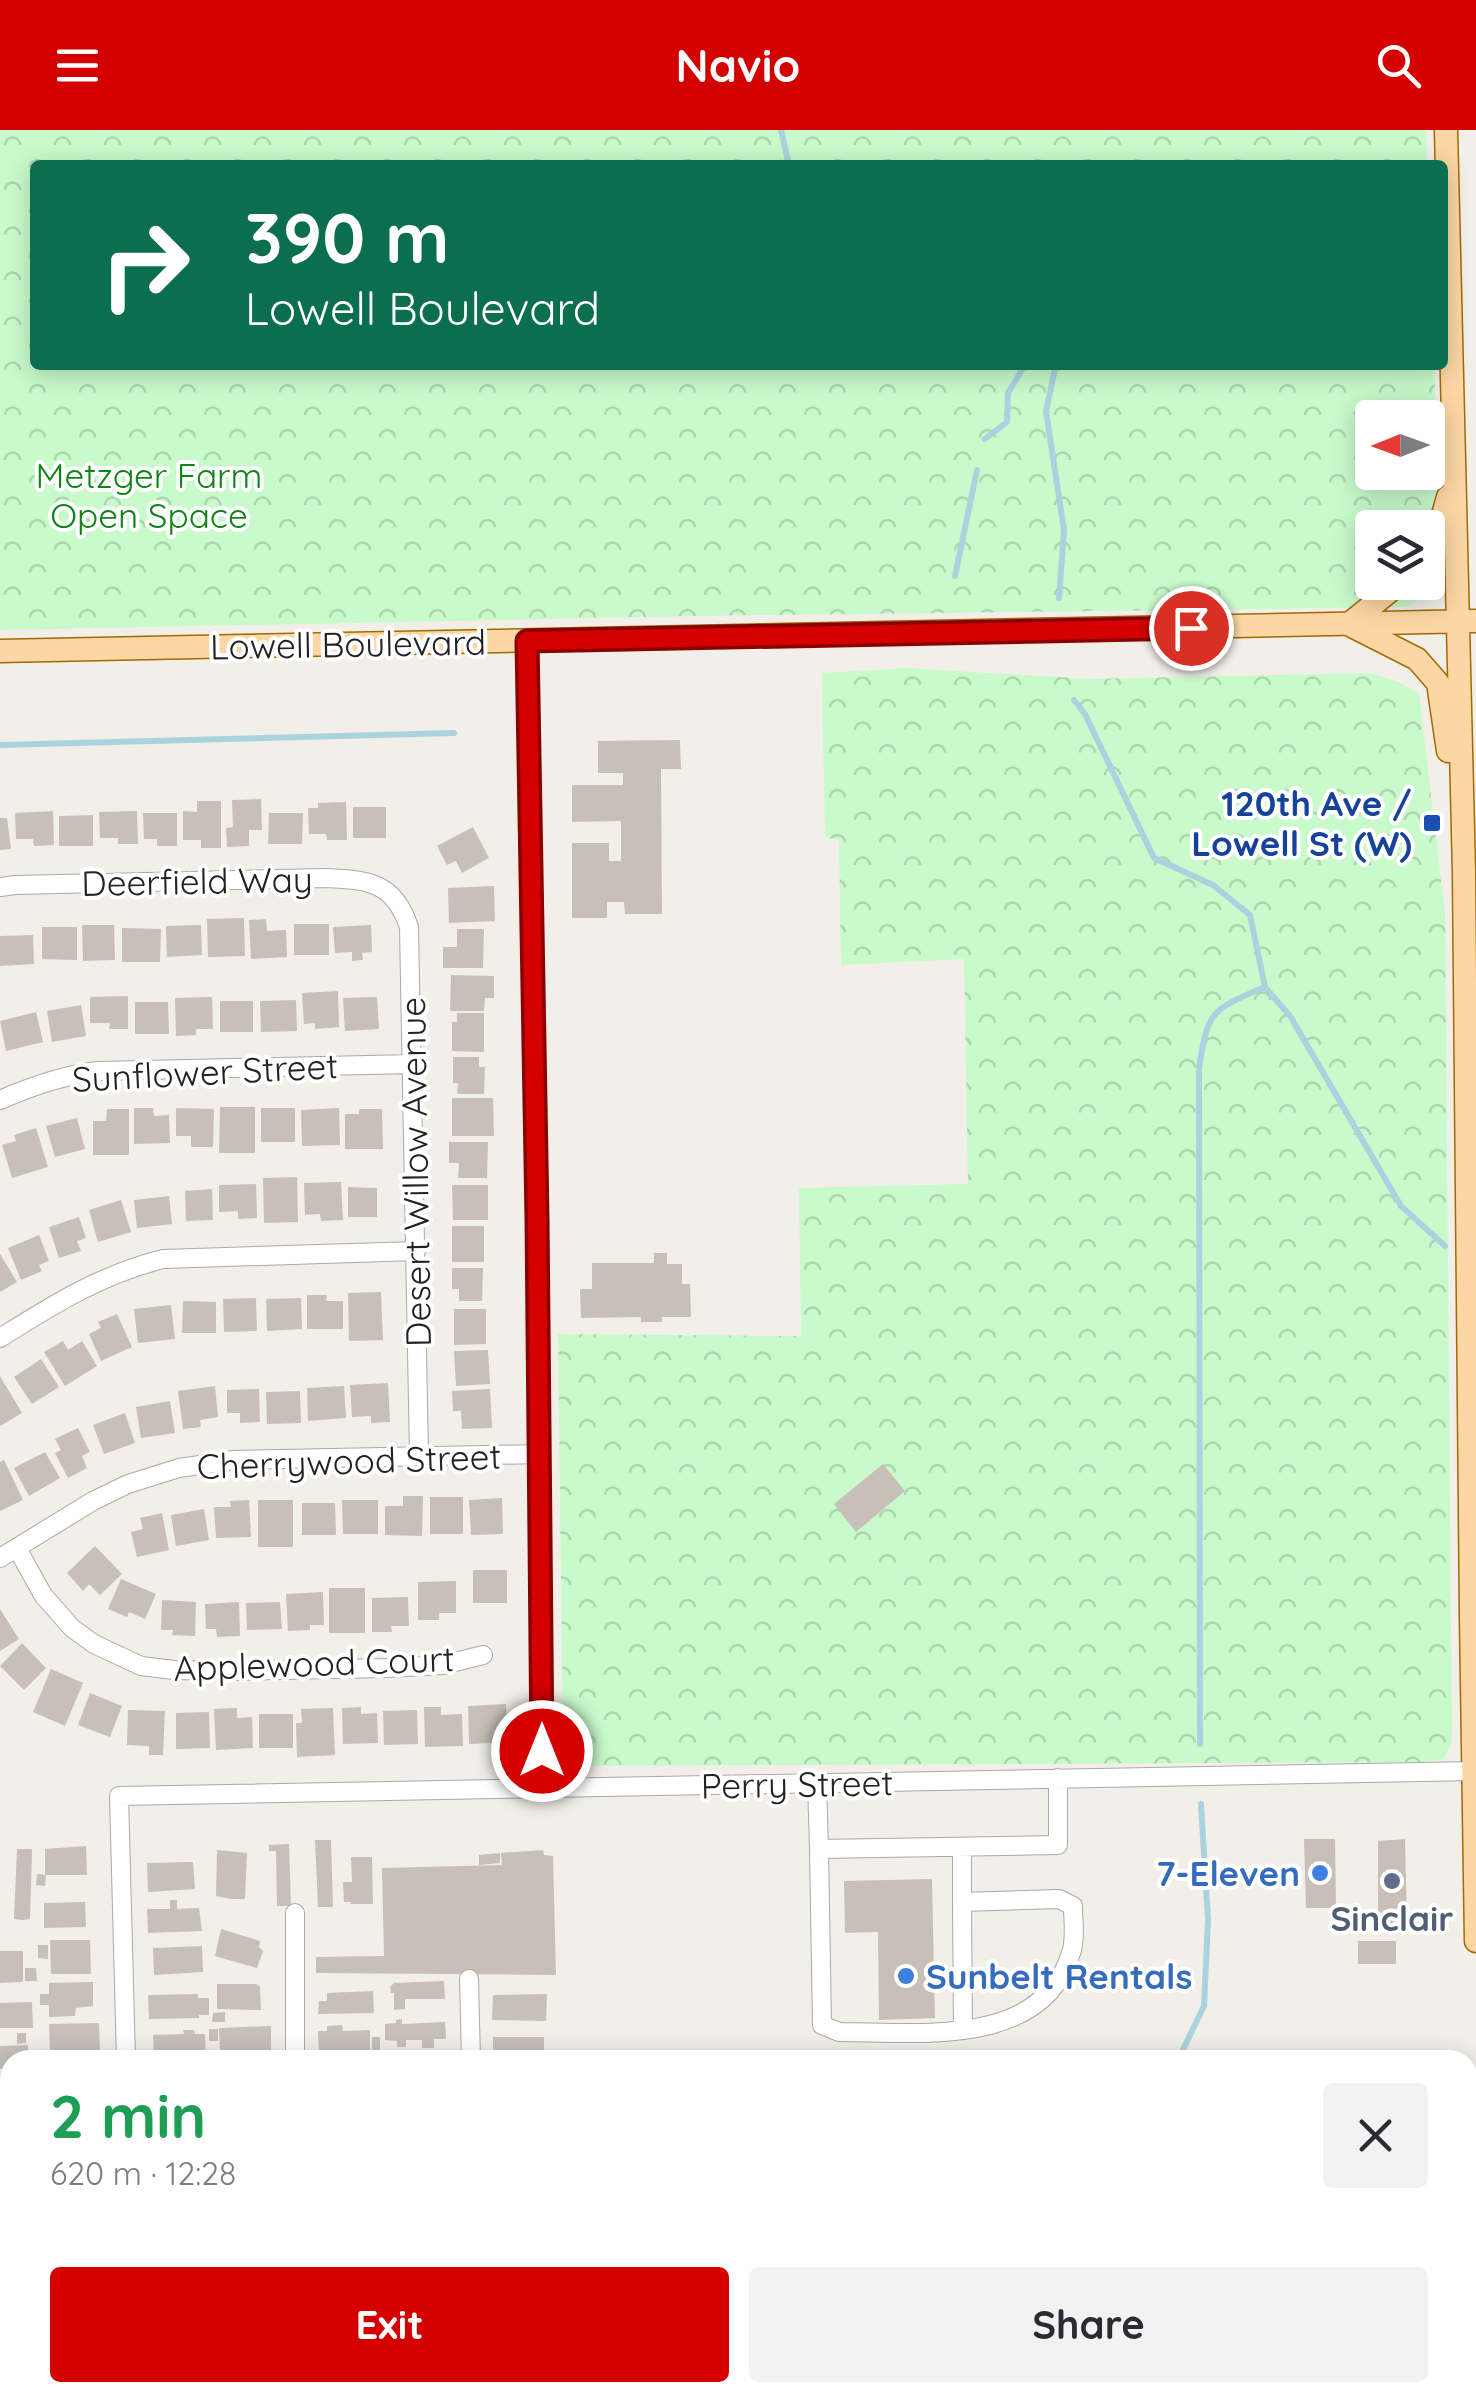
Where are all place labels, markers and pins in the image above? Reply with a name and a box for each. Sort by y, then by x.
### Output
pin [1149,586,1234,671]
place label: 120th Ave / Lowell St (W) [1191,781,1412,865]
marker: 120th Ave / Lowell St (W) [1421,812,1443,834]
place label: 7-Eleven [1156,1851,1300,1895]
marker: 7-Eleven [1309,1862,1331,1884]
marker: Sinclair [1381,1870,1403,1892]
place label: Sinclair [1330,1896,1454,1940]
place label: Sunbelt Rentals [926,1954,1192,1998]
marker: Sunbelt Rentals [895,1965,917,1987]

